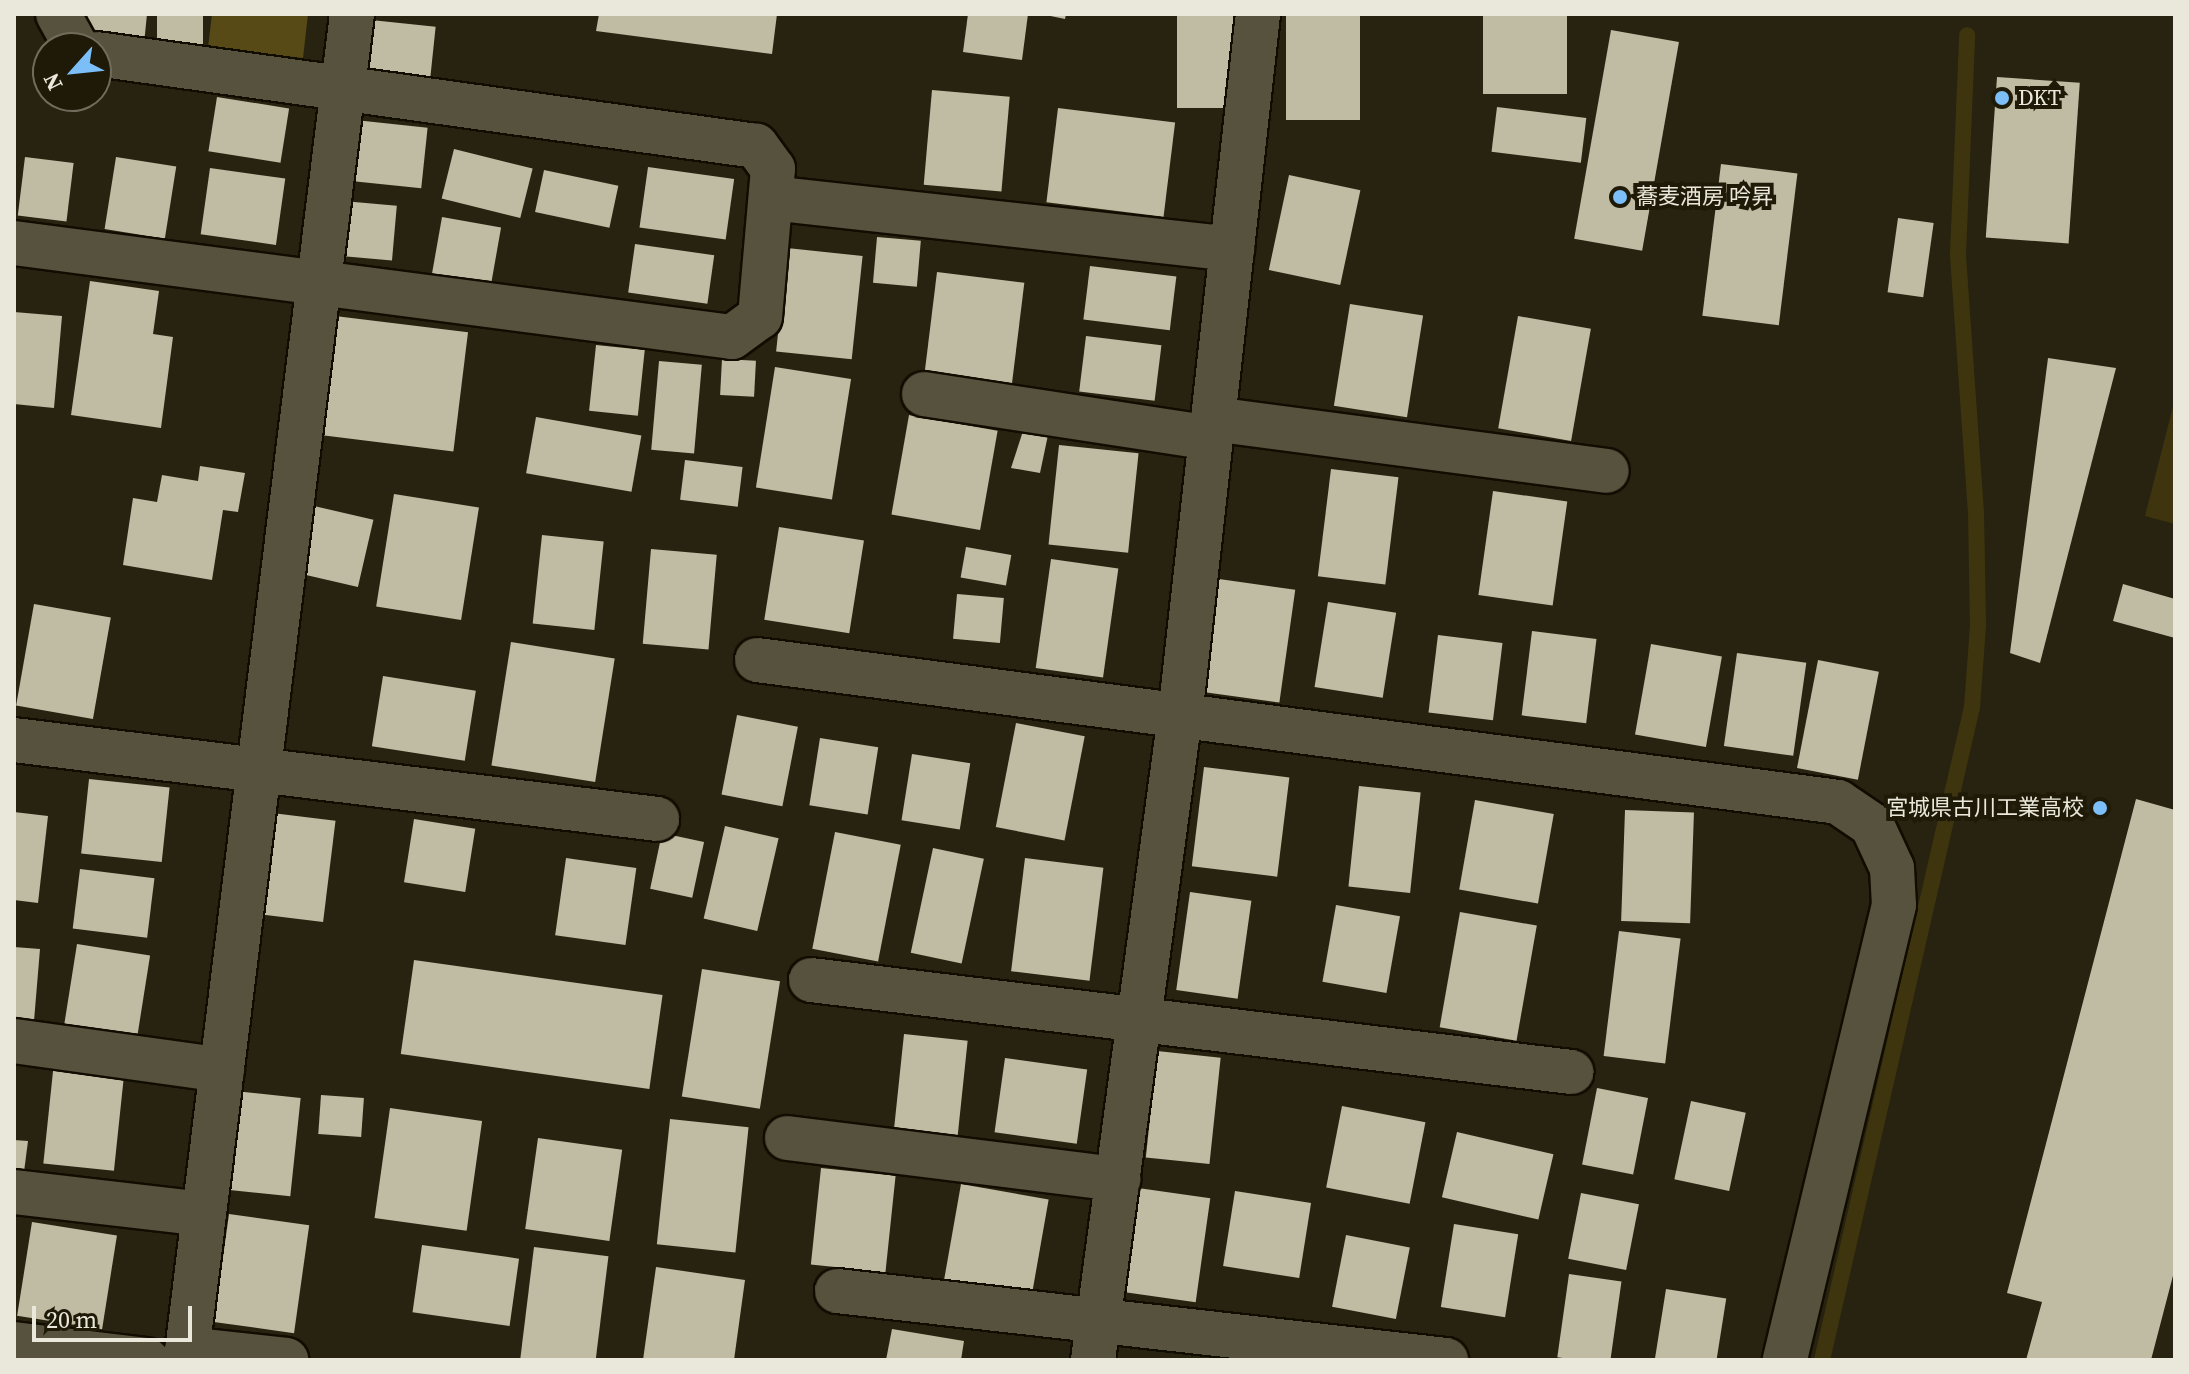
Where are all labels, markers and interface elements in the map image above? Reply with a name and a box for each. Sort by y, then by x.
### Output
north arrow [32,32,112,112]
text: N [35,68,69,96]
place label: DKT [2018,85,2061,111]
marker: DKT [1993,89,2011,107]
place label: 蕎麦酒房 吟昇 [1636,184,1773,210]
marker: 蕎麦酒房 吟昇 [1611,188,1629,206]
place label: 宮城県古川工業高校 [1886,795,2084,821]
marker: 宮城県古川工業高校 [2091,799,2109,817]
scale bar [36,1290,196,1340]
text: 20 m [46,1303,97,1336]

